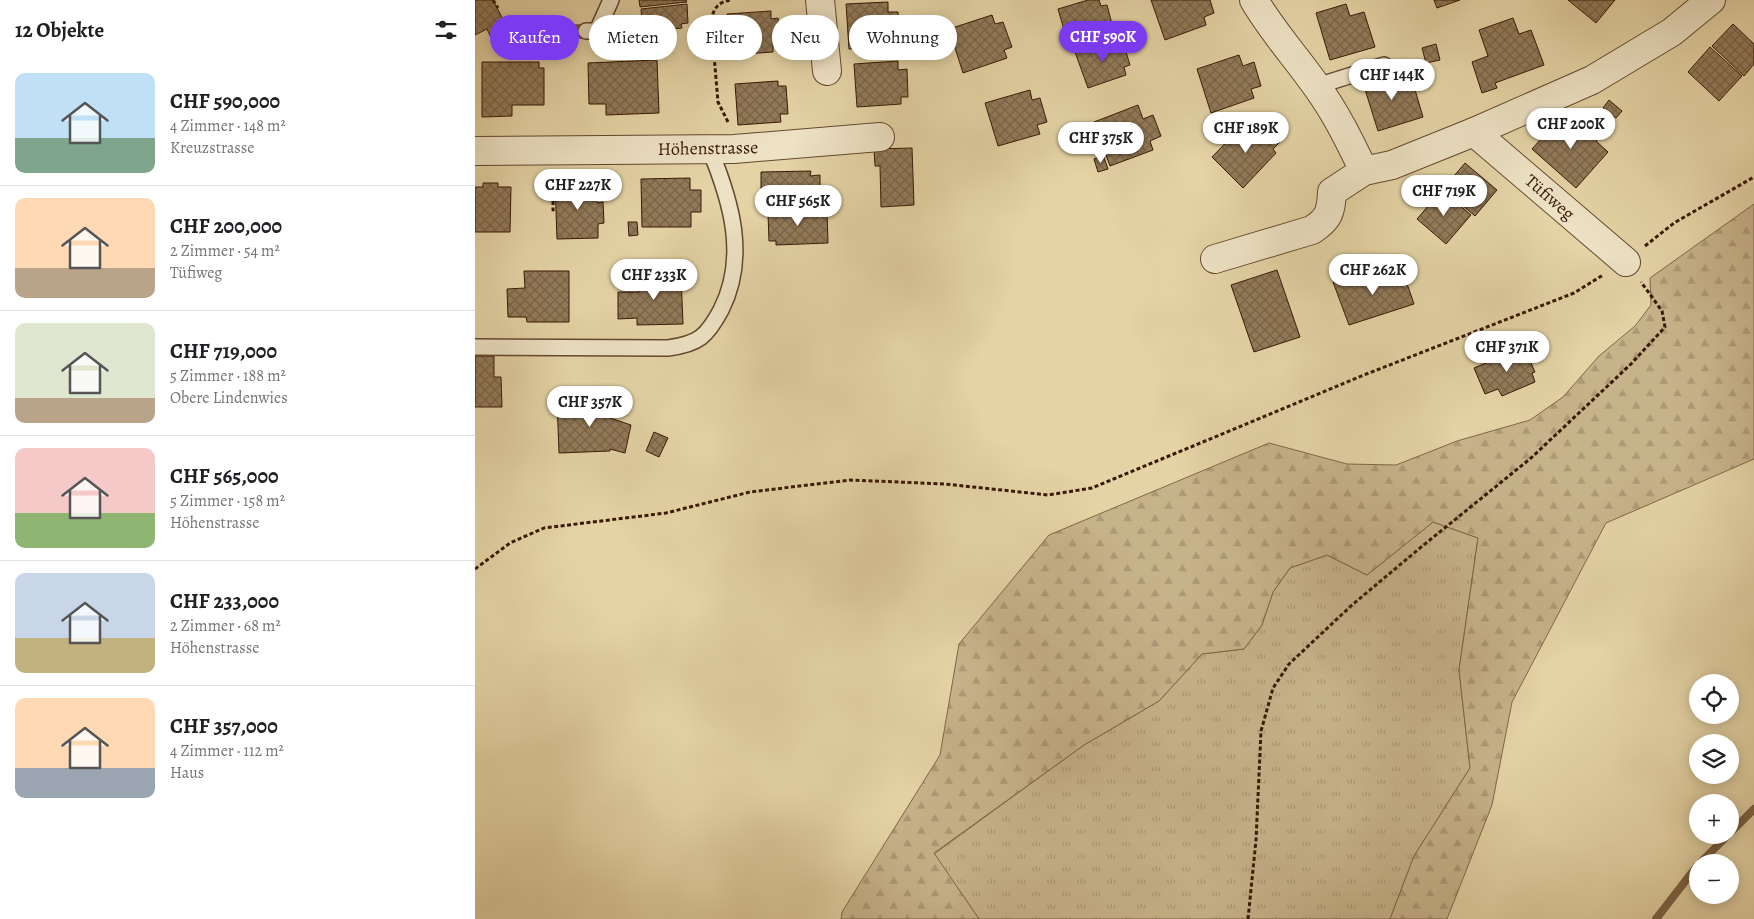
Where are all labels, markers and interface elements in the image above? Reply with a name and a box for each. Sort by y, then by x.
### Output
chip: Kaufen [490,15,579,60]
chip: Mieten [589,15,677,60]
chip: Filter [687,15,762,60]
chip: Neu [772,15,839,60]
chip: Wohnung [849,15,957,60]
text: 12 Objekte [15,16,104,44]
icon: filters [432,16,460,44]
pin: CHF 590K [1051,20,1155,63]
text: CHF 590K [1070,26,1136,48]
pin: CHF 144K [1340,58,1444,101]
text: CHF 144K [1360,64,1424,86]
text: CHF 590,000 [170,87,280,115]
icon: home [55,93,115,153]
pin: CHF 200K [1519,108,1623,150]
pin: CHF 189K [1194,112,1298,154]
text: CHF 200K [1537,113,1605,135]
text: 4 Zimmer · 148 m² [170,115,286,137]
text: CHF 189K [1214,117,1278,139]
pin: CHF 375K [1049,121,1153,164]
text: CHF 375K [1069,127,1133,149]
street label: Höhenstrasse [658,135,758,161]
text: Kreuzstrasse [170,137,254,159]
pin: CHF 227K [526,168,630,211]
street label: Tüfiweg [1520,169,1580,225]
text: CHF 227K [545,174,611,196]
pin: CHF 719K [1392,174,1496,217]
text: CHF 719K [1412,180,1476,202]
pin: CHF 565K [746,184,850,227]
text: CHF 565K [766,190,830,212]
text: CHF 200,000 [170,212,282,240]
icon: home [55,218,115,278]
text: 2 Zimmer · 54 m² [170,240,280,262]
pin: CHF 262K [1321,254,1425,296]
pin: CHF 233K [602,258,706,301]
text: CHF 262K [1340,259,1406,281]
text: Tüfiweg [170,262,222,284]
text: CHF 233K [621,264,687,286]
pin: CHF 371K [1455,330,1559,373]
text: CHF 371K [1475,336,1539,358]
text: CHF 719,000 [170,337,277,365]
icon: home [55,343,115,403]
text: 5 Zimmer · 188 m² [170,365,286,387]
pin: CHF 357K [538,386,642,428]
text: Obere Lindenwies [170,387,288,409]
text: CHF 357K [558,391,622,413]
text: CHF 565,000 [170,462,279,490]
icon: home [55,468,115,528]
text: 5 Zimmer · 158 m² [170,490,285,512]
text: Höhenstrasse [170,512,259,534]
text: CHF 233,000 [170,587,279,615]
icon: home [55,593,115,653]
text: 2 Zimmer · 68 m² [170,615,281,637]
text: Höhenstrasse [170,637,259,659]
map controls [1689,674,1739,904]
button: locate [1689,674,1739,724]
text: CHF 357,000 [170,712,278,740]
icon: home [55,718,115,778]
button: layers [1689,734,1739,784]
text: 4 Zimmer · 112 m² [170,740,284,762]
text: Haus [170,762,204,784]
button: + [1689,794,1739,844]
button: − [1689,854,1739,904]

